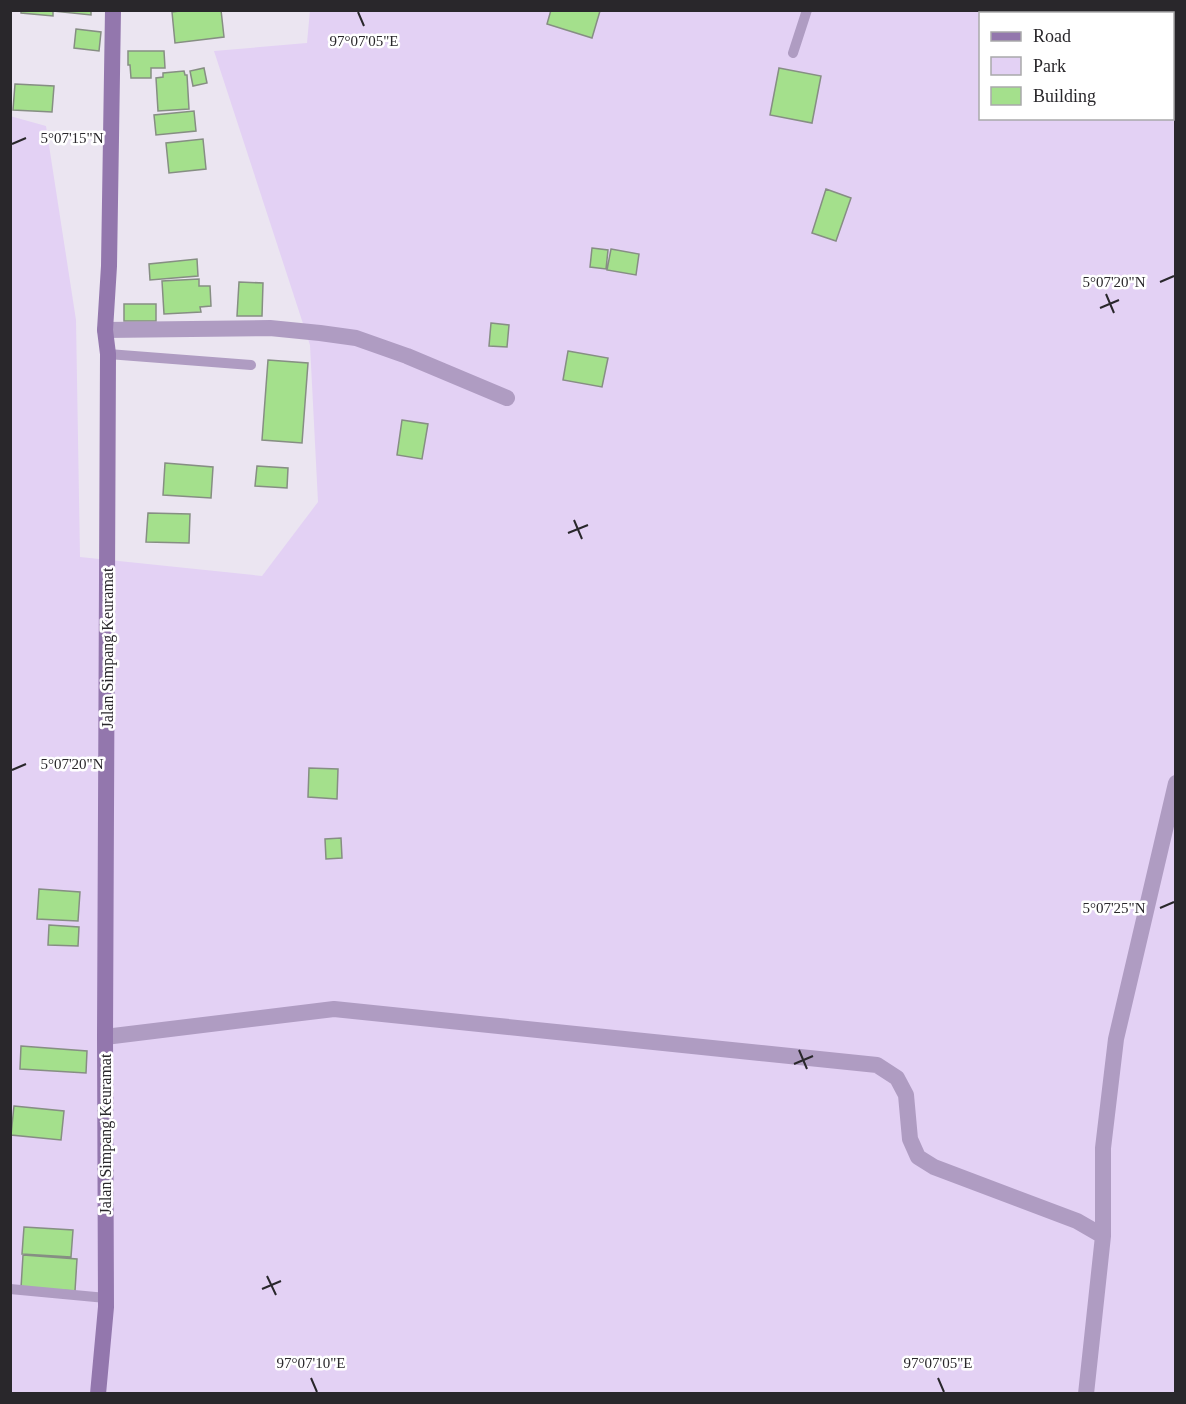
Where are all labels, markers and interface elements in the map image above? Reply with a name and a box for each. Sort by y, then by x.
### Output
legend [979,12,1174,120]
text: Road [1033,26,1071,46]
text: 97°07'05"E [330,33,399,49]
text: Park [1033,56,1066,76]
text: Building [1033,86,1096,106]
text: 5°07'15"N [40,130,104,146]
text: 5°07'20"N [1082,274,1146,290]
street label: Jalan Simpang Keuramat [99,567,117,728]
text: 5°07'20"N [40,756,104,772]
text: 5°07'25"N [1082,900,1146,916]
street label: Jalan Simpang Keuramat [97,1053,115,1214]
text: 97°07'10"E [277,1355,346,1371]
text: 97°07'05"E [904,1355,973,1371]

